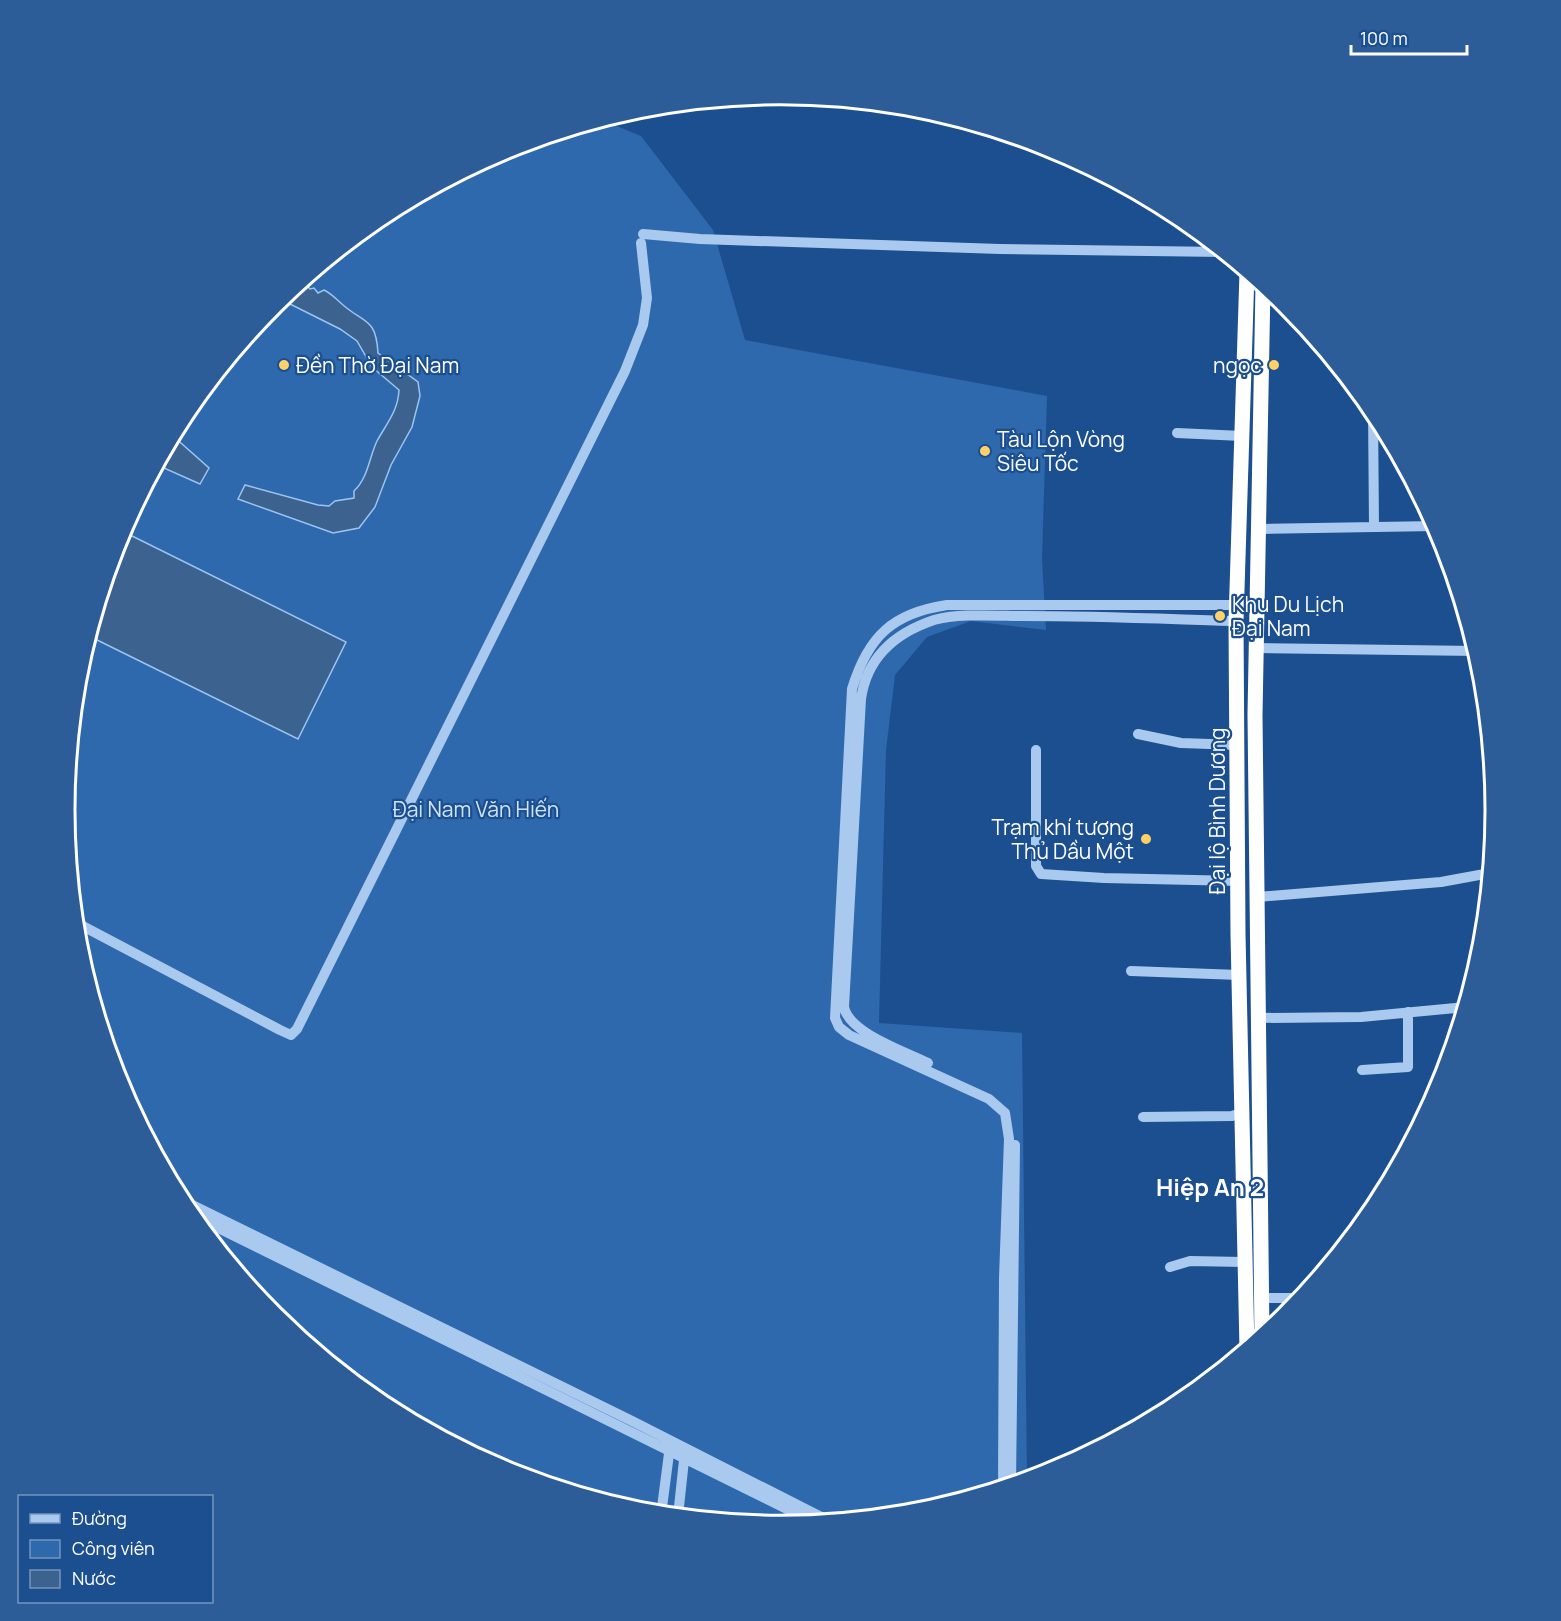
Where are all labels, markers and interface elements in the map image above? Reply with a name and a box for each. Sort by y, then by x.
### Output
scale bar [1351,18,1466,56]
text: 100 m [1360,26,1408,50]
place label: Đền Thờ Đại Nam [296,351,459,379]
place label: ngọc [1213,351,1262,379]
marker: Đền Thờ Đại Nam [277,358,291,372]
marker: ngọc [1267,358,1281,372]
place label: Tàu Lộn Vòng Siêu Tốc [997,425,1125,477]
marker: Tàu Lộn Vòng Siêu Tốc [978,444,992,458]
place label: Khu Du Lịch Đại Nam [1232,590,1344,642]
marker: Khu Du Lịch Đại Nam [1213,609,1227,623]
street label: Đại lộ Bình Dương [1203,727,1231,895]
park label: Đại Nam Văn Hiến [393,795,559,823]
place label: Trạm khí tượng Thủ Dầu Một [991,813,1134,865]
marker: Trạm khí tượng Thủ Dầu Một [1139,832,1153,846]
district label: Hiệp An 2 [1156,1170,1264,1203]
legend [18,1495,213,1603]
text: Đường [72,1506,127,1530]
text: Công viên [72,1536,155,1560]
text: Nước [72,1566,116,1590]

